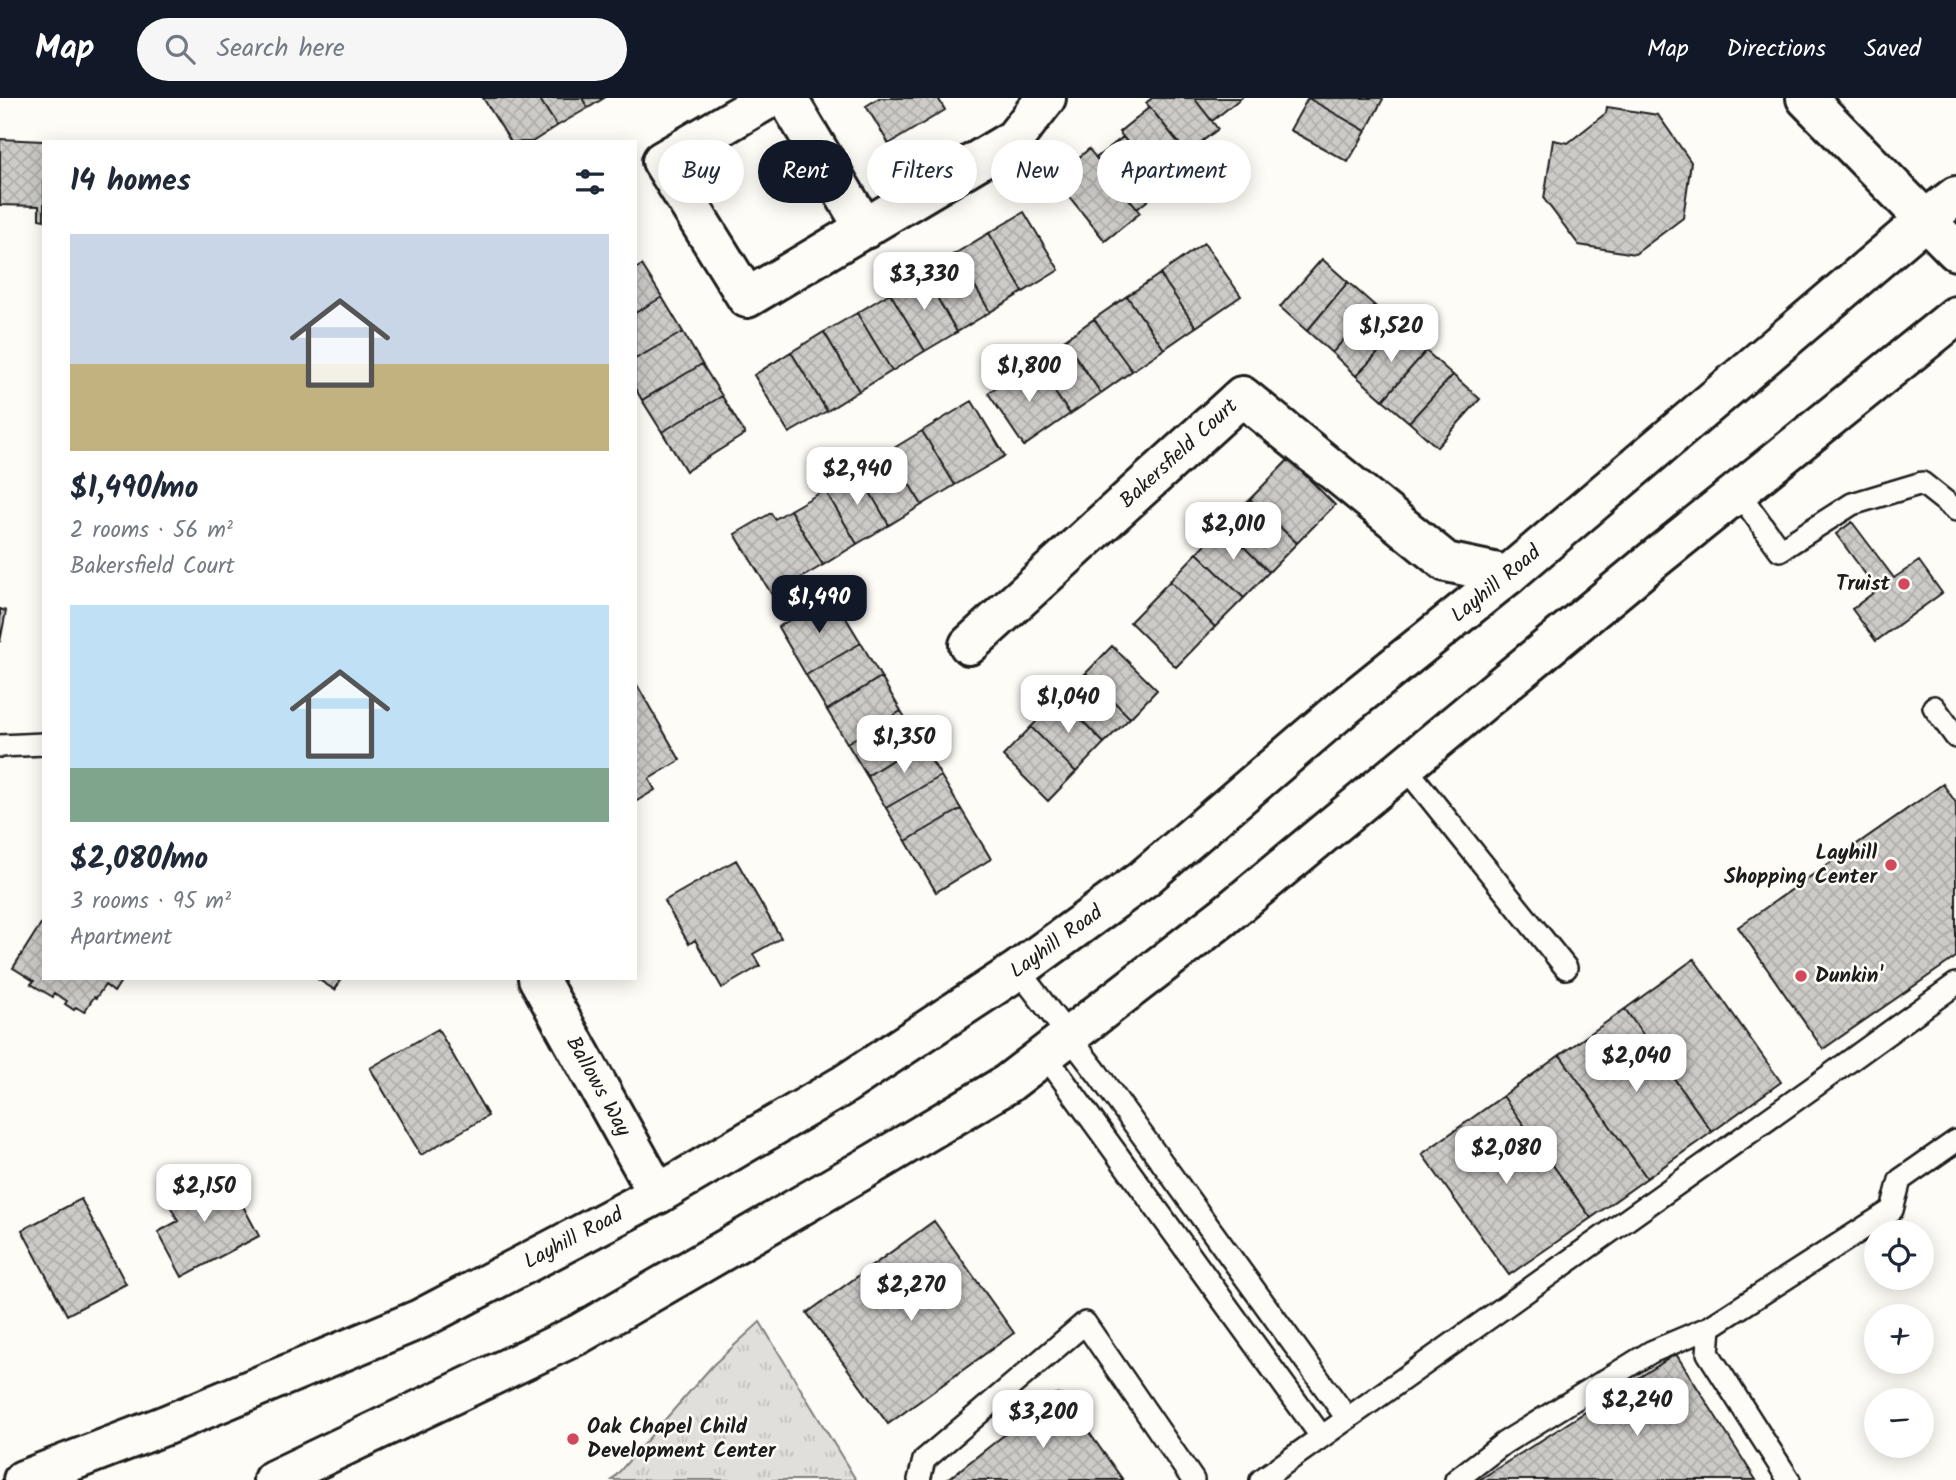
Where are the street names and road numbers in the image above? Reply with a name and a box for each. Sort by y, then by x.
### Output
street label: Bakersfield Court [1112,390,1246,516]
street label: Layhill Road [1444,537,1549,631]
street label: Layhill Road [1003,896,1110,987]
street label: Ballows Way [557,1030,640,1143]
street label: Layhill Road [518,1198,630,1278]

